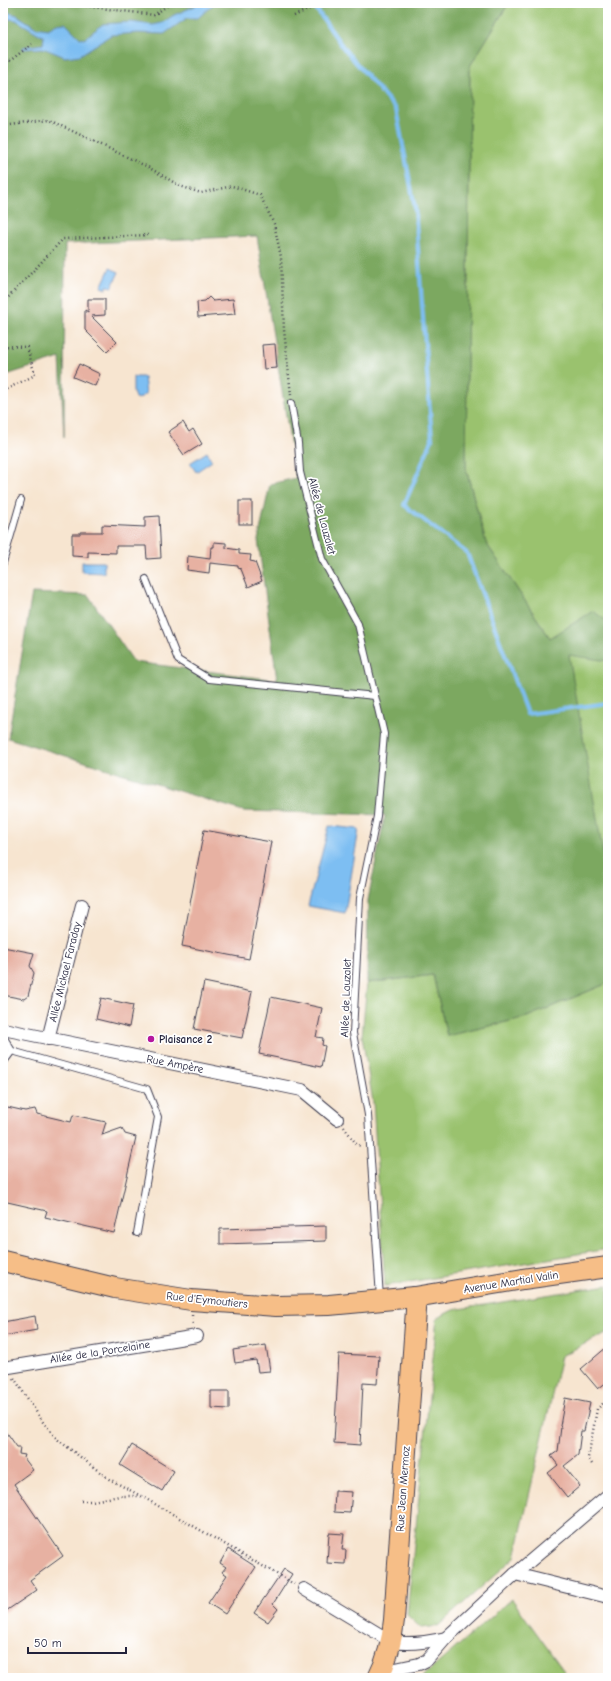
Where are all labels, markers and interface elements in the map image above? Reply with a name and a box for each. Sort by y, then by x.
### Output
street label: Allée de Lauzalet [306,476,339,557]
street label: Allée Mickael Faraday [46,920,84,1024]
street label: Allée de Lauzalet [338,958,354,1038]
place label: Plaisance 2 [159,1033,213,1046]
marker: Plaisance 2 [146,1034,156,1044]
street label: Rue Ampère [145,1052,205,1076]
street label: Avenue Martial Valin [463,1268,559,1296]
street label: Rue d'Eymoutiers [166,1289,249,1311]
street label: Allée de la Porcelaine [49,1338,151,1366]
street label: Rue Jean Mermoz [394,1446,412,1532]
scale bar [28,1629,126,1655]
text: 50 m [34,1636,62,1650]

